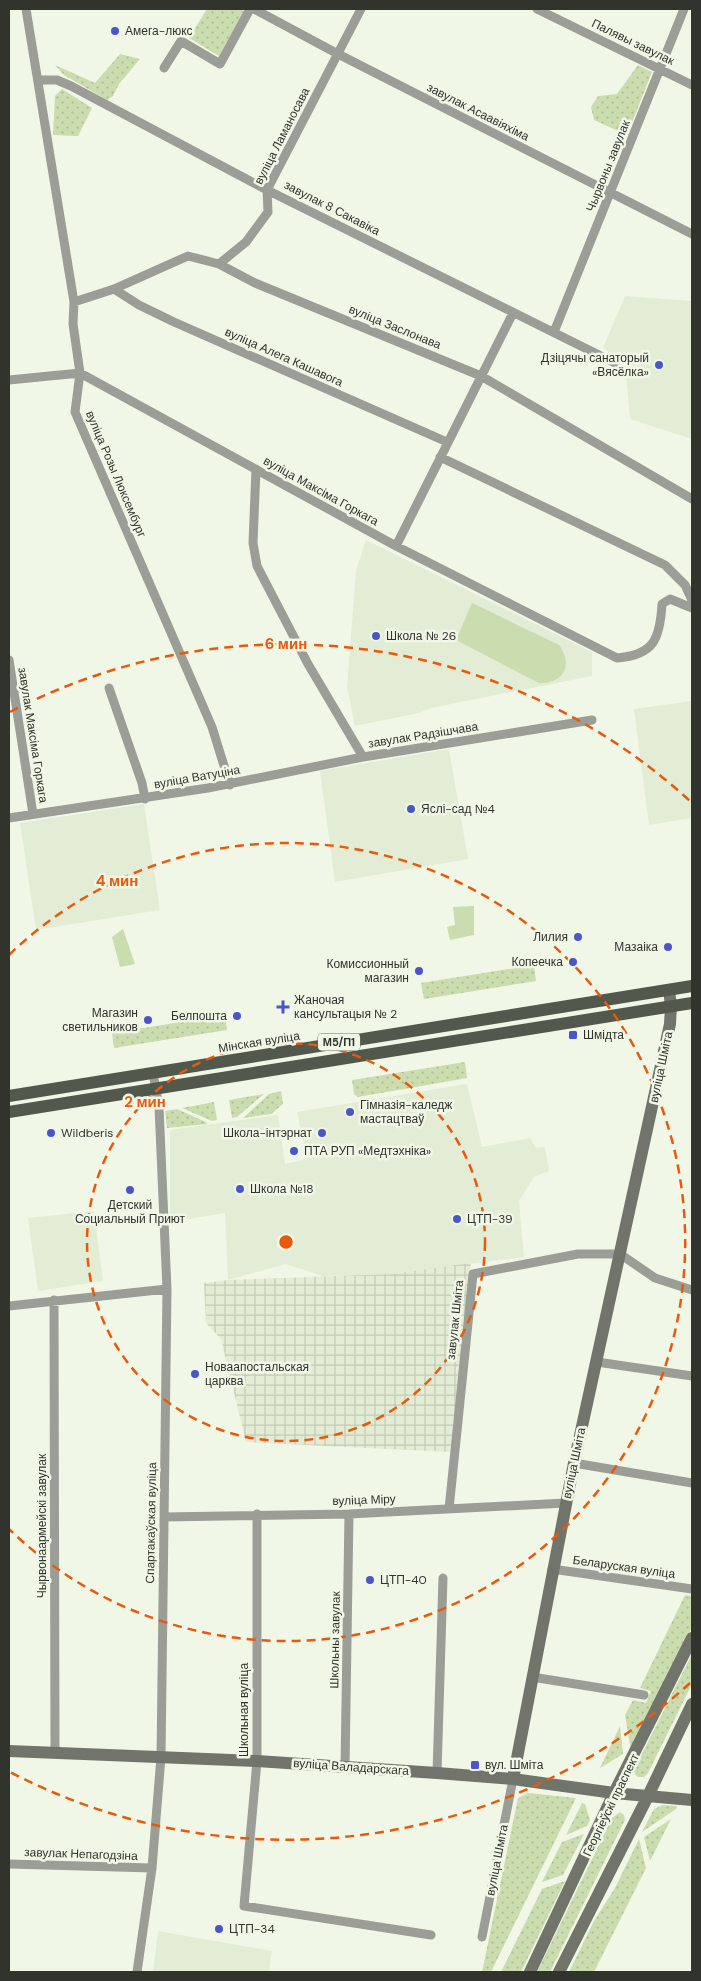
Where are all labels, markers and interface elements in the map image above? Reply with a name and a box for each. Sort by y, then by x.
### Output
street label: Палявы завулак [589,15,678,69]
place label: Амега-люкс [125,23,193,39]
marker: Амега-люкс [109,25,121,37]
street label: завулак Асаавіяхіма [424,79,532,145]
street label: вуліца Ламаносава [251,85,313,187]
street label: Чырвоны завулак [582,117,634,214]
street label: завулак 8 Сакавіка [281,177,383,239]
street label: вуліца Заслонава [346,301,444,353]
street label: вуліца Алега Кашавога [222,324,346,390]
place label: Дзіцячы санаторый «Вясёлка» [541,350,649,380]
marker: Дзіцячы санаторый «Вясёлка» [653,359,665,371]
street label: вуліца Розы Люксембург [82,408,150,540]
street label: вуліца Максіма Горкага [261,453,382,529]
place label: Школа № 26 [386,628,456,644]
marker: Школа № 26 [370,630,382,642]
text: 6 мин [265,634,307,654]
street label: завулак Максіма Горкага [14,666,52,804]
street label: завулак Радзішчава [367,718,479,752]
street label: вуліца Ватуціна [153,761,242,792]
place label: Яслі-сад №4 [421,801,495,817]
marker: Яслі-сад №4 [405,803,417,815]
text: 4 мин [96,871,138,891]
place label: Лилия [533,929,568,945]
marker: Лилия [572,931,584,943]
place label: Мазаіка [614,939,658,955]
marker: Мазаіка [662,941,674,953]
place label: Копеечка [511,954,563,970]
place label: Комиссионный магазин [326,956,409,986]
marker: Копеечка [567,956,579,968]
marker: Комиссионный магазин [413,965,425,977]
place label: Жаночая кансультацыя № 2 [294,992,397,1022]
marker: Жаночая кансультацыя № 2 [276,1000,290,1014]
place label: Магазин светильников [62,1005,138,1035]
place label: Белпошта [171,1008,227,1024]
marker: Белпошта [231,1010,243,1022]
marker: Магазин светильников [142,1014,154,1026]
place label: Шмідта [583,1027,624,1043]
street label: Мінская вуліца [217,1028,301,1056]
marker: Шмідта [567,1029,579,1041]
street label: вуліца Шміта [646,1030,676,1104]
road number: М5/П1 [318,1034,360,1050]
text: 2 мин [124,1092,166,1112]
place label: Гімназія-каледж мастацтваў [360,1097,452,1127]
marker: Гімназія-каледж мастацтваў [344,1106,356,1118]
place label: Wildberis [61,1125,113,1141]
place label: Школа-інтэрнат [223,1125,312,1141]
marker: Wildberis [45,1127,57,1139]
marker: Школа-інтэрнат [316,1127,328,1139]
place label: ПТА РУП «Медтэхніка» [304,1143,431,1159]
marker: ПТА РУП «Медтэхніка» [288,1145,300,1157]
place label: Школа №18 [250,1181,314,1197]
marker: Школа №18 [234,1183,246,1195]
marker: Детский Социальный Приют [124,1184,136,1196]
place label: Детский Социальный Приют [75,1197,186,1227]
place label: ЦТП-39 [467,1211,513,1227]
marker: ЦТП-39 [451,1213,463,1225]
centre of rings [277,1233,295,1251]
street label: завулак Шміта [443,1279,467,1361]
place label: Новаапостальская царква [205,1359,309,1389]
marker: Новаапостальская царква [189,1368,201,1380]
street label: вуліца Шміта [559,1426,589,1500]
street label: Чырвонаармейскі завулак [34,1453,50,1598]
street label: Спартакаўская вуліца [142,1462,160,1584]
street label: вуліца Міру [332,1491,396,1509]
street label: Беларуская вуліца [572,1552,677,1582]
place label: ЦТП-40 [380,1572,427,1588]
marker: ЦТП-40 [364,1574,376,1586]
street label: Школьны завулак [326,1590,344,1689]
street label: Школьная вуліца [236,1663,252,1757]
street label: Георгіеўскі праспект [579,1751,643,1859]
street label: вуліца Валадарскага [293,1755,410,1779]
place label: вул. Шміта [485,1757,544,1773]
marker: вул. Шміта [469,1759,481,1771]
street label: вуліца Шміта [482,1823,512,1897]
street label: завулак Непагодзіна [24,1844,138,1864]
place label: ЦТП-34 [229,1921,275,1937]
marker: ЦТП-34 [213,1923,225,1935]

